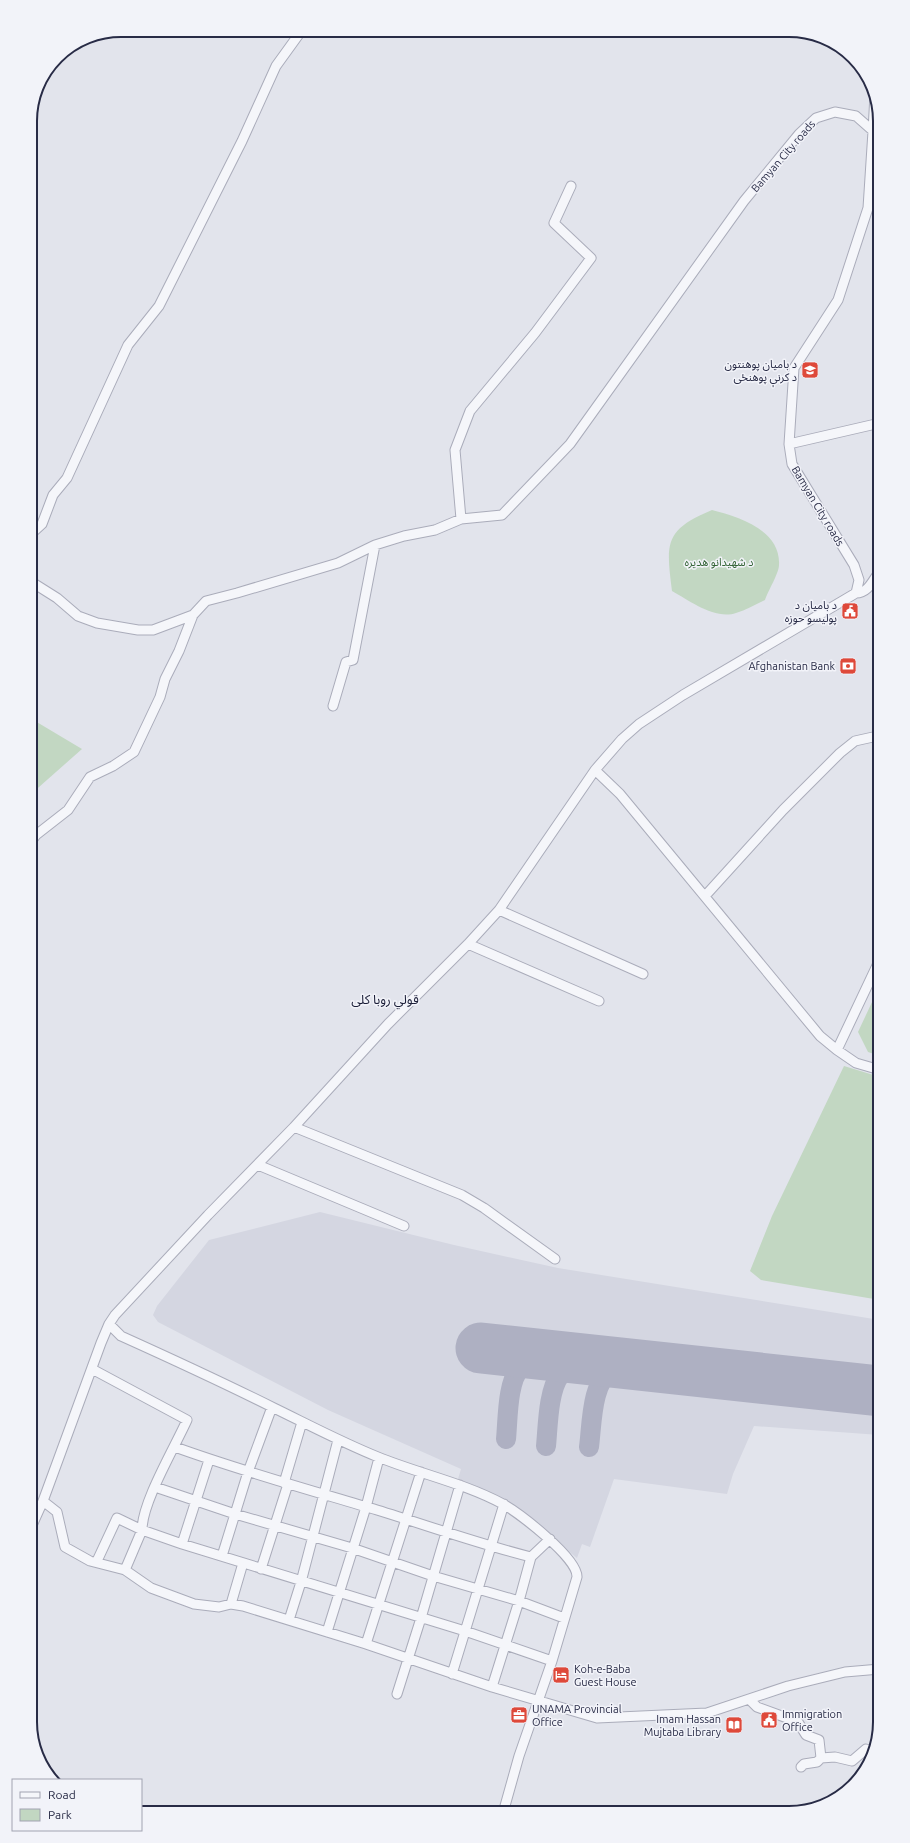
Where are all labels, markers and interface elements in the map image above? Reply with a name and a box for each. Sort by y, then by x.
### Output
street label: Bamyan City roads [749,118,817,194]
place label: د بامیان پوهنتون د کرنې پوهنځی [725,358,797,388]
school or university icon: د بامیان پوهنتون د کرنې پوهنځی [800,360,820,380]
street label: Bamyan City roads [789,464,847,548]
park label: د شهیدانو هدیره [684,556,754,569]
place label: د بامیان د پولیسو حوزه [785,599,837,626]
public building icon: د بامیان د پولیسو حوزه [840,601,860,621]
bank icon: Afghanistan Bank [838,656,858,676]
place label: Afghanistan Bank [748,660,835,672]
district label: قولي روبا کلی [351,992,419,1010]
place label: Koh-e-Baba Guest House [574,1663,637,1688]
hotel icon: Koh-e-Baba Guest House [551,1665,571,1685]
place label: UNAMA Provincial Office [532,1703,622,1728]
office icon: UNAMA Provincial Office [509,1705,529,1725]
place label: Immigration Office [782,1708,842,1733]
public building icon: Immigration Office [759,1710,779,1730]
place label: Imam Hassan Mujtaba Library [644,1713,722,1738]
library icon: Imam Hassan Mujtaba Library [724,1715,744,1735]
legend [12,1779,142,1831]
text: Road [48,1788,76,1801]
text: Park [48,1808,72,1821]

